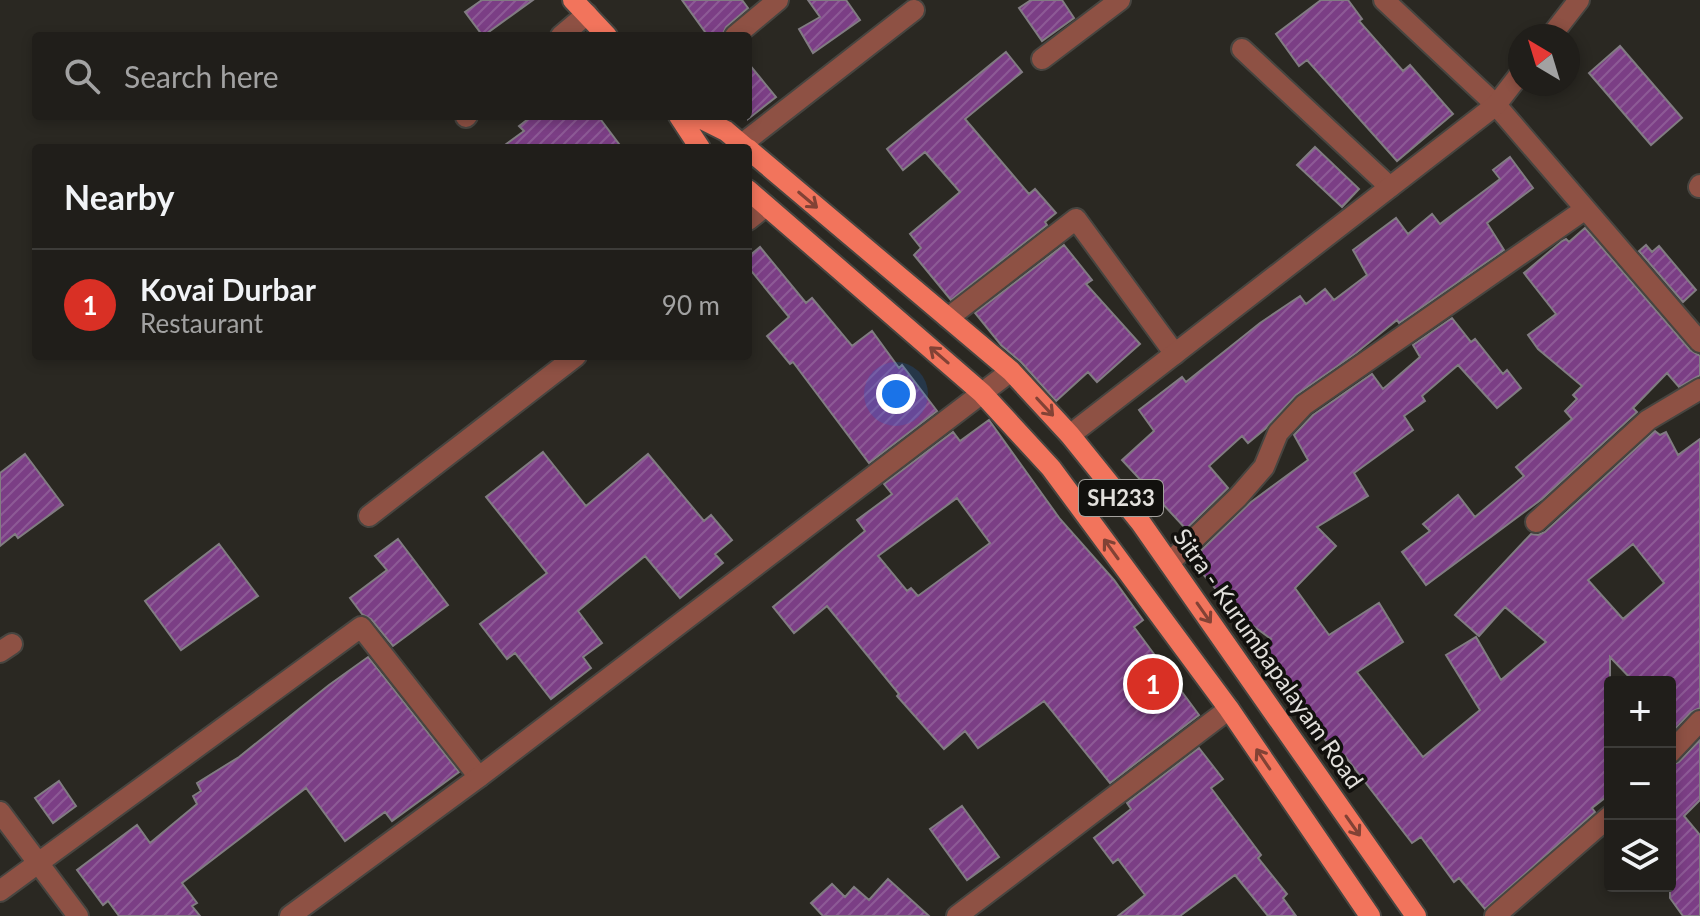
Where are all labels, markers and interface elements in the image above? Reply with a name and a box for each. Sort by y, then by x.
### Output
north arrow [1508,24,1580,96]
search box [32,32,752,120]
icon: search [60,54,104,98]
text: Search here [124,58,279,94]
text: Nearby [64,176,175,217]
one-way arrow [797,191,817,209]
text: Kovai Durbar [140,271,316,307]
text: 1 [82,289,98,321]
text: 90 m [662,289,720,321]
text: Restaurant [140,307,263,339]
one-way arrow [929,346,949,364]
your location [876,374,916,414]
one-way arrow [1036,397,1054,417]
road number: SH233 [1079,480,1163,516]
street label: Sitra - Kurumbapalayam Road [1168,523,1370,794]
one-way arrow [1102,538,1119,560]
one-way arrow [1196,601,1212,623]
pin: 1 [1127,654,1179,714]
map controls [1604,676,1676,892]
button: + [1604,676,1676,748]
button: − [1604,748,1676,820]
one-way arrow [1255,749,1271,771]
one-way arrow [1345,815,1361,837]
button: layers [1604,820,1676,892]

